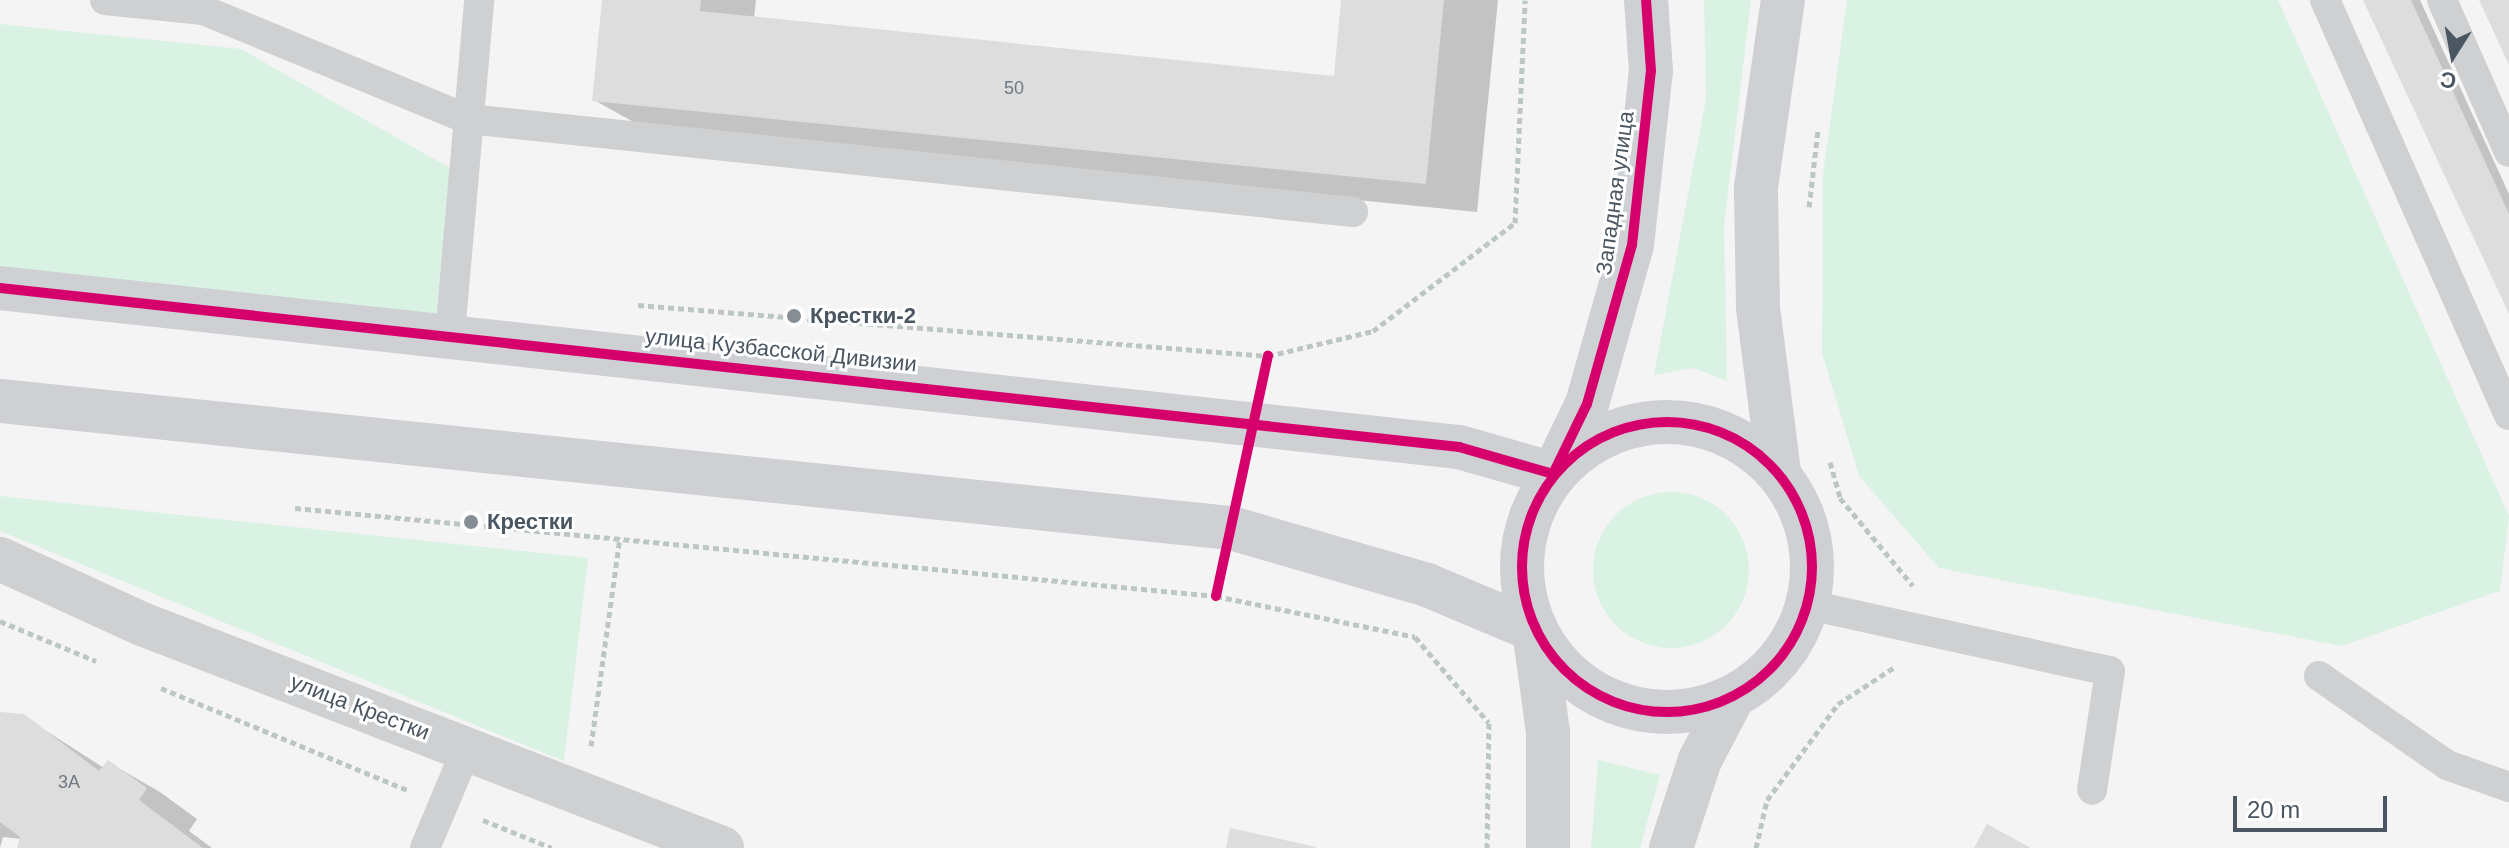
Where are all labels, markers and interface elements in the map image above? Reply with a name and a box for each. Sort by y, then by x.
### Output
north arrow [2413,16,2493,96]
text: С [2438,66,2459,94]
house number: 50 [1004,77,1024,99]
street label: Западная улица [1590,109,1640,277]
place label: Крестки-2 [810,303,916,329]
marker: Крестки-2 [785,307,803,325]
street label: улица Кузбасской Дивизии [644,323,918,377]
place label: Крестки [487,509,573,535]
marker: Крестки [462,513,480,531]
street label: улица Крестки [287,668,433,746]
house number: 3А [58,771,80,793]
scale bar [2237,780,2391,830]
text: 20 m [2247,796,2300,823]

